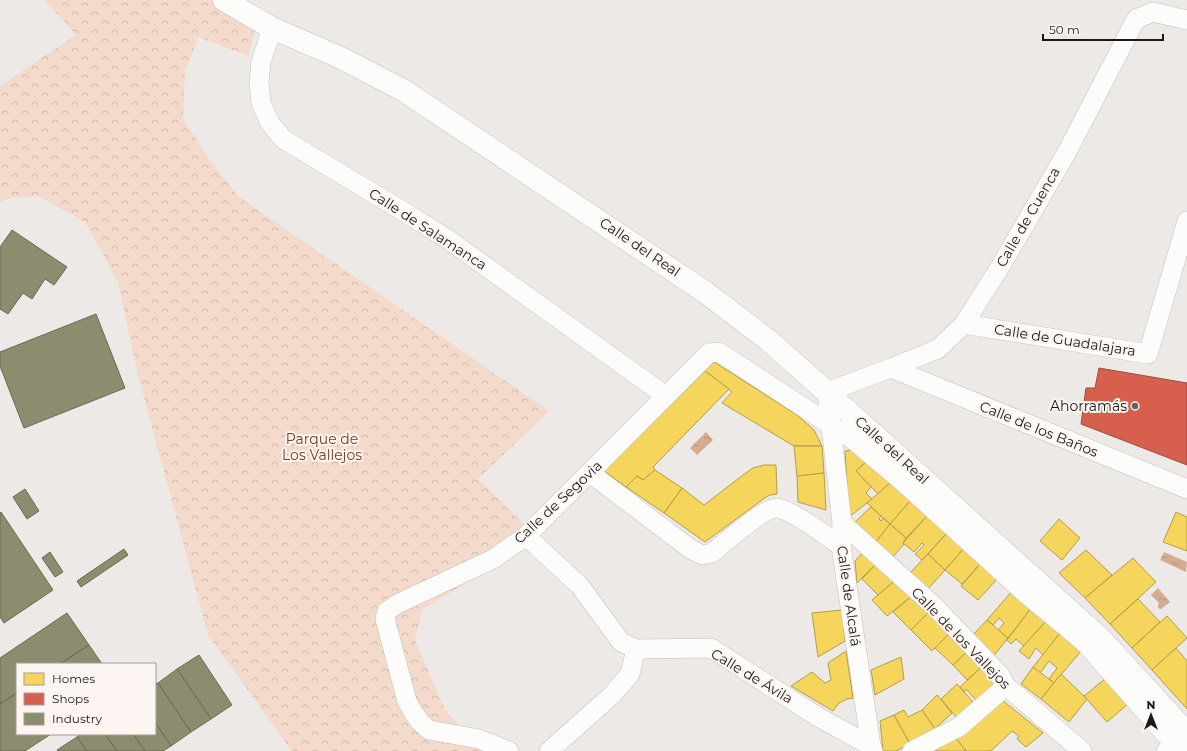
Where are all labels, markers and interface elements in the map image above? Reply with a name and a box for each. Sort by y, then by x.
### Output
scale bar [1043,16,1163,42]
text: 50 m [1049,22,1080,37]
street label: Calle de Cuenca [992,164,1064,270]
street label: Calle de Salamanca [366,184,490,274]
street label: Calle del Real [596,213,684,281]
street label: Calle de Guadalajara [993,320,1137,360]
street label: Calle de los Baños [977,397,1101,461]
place label: Ahorramás [1050,397,1127,415]
marker: Ahorramás [1130,401,1140,411]
street label: Calle del Real [851,412,933,488]
park label: Parque de Los Vallejos [282,430,362,464]
street label: Calle de Segovia [510,456,606,548]
street label: Calle de Alcalá [833,545,865,647]
street label: Calle de los Vallejos [908,583,1014,693]
street label: Calle de Ávila [708,644,796,708]
legend [16,663,156,735]
text: Homes [52,671,95,686]
text: Shops [52,691,89,706]
north arrow [1131,695,1171,735]
text: N [1147,698,1155,712]
text: Industry [52,711,102,726]

